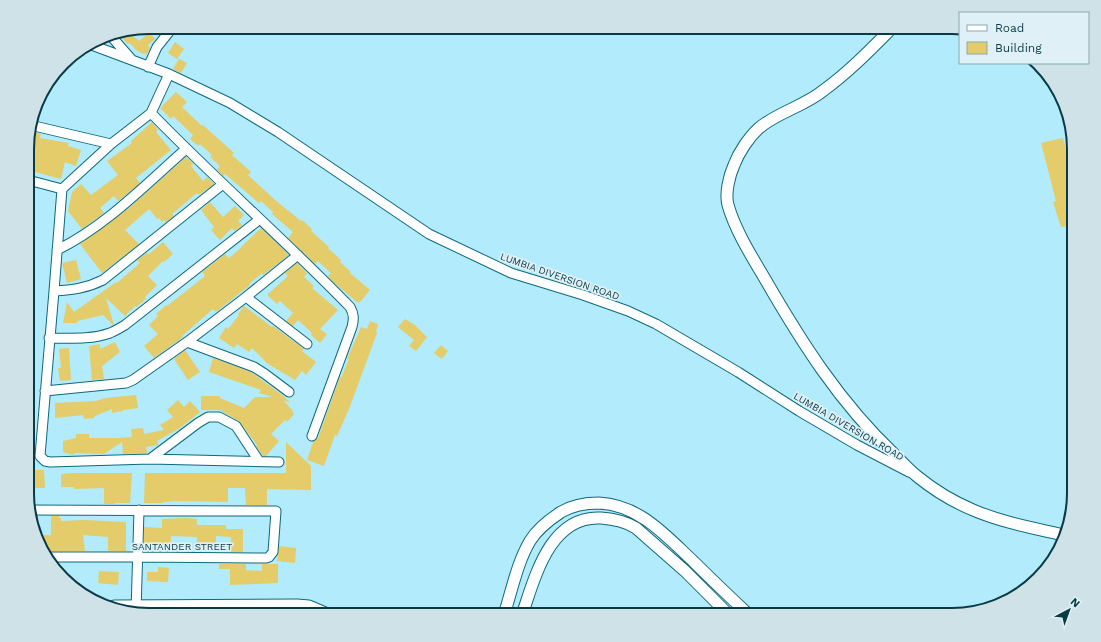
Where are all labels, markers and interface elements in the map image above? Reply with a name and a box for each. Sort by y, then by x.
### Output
legend [959,12,1089,64]
text: Road [995,21,1024,35]
text: Building [995,41,1042,55]
street label: LUMBIA DIVERSION ROAD [499,251,621,302]
street label: LUMBIA DIVERSION ROAD [792,390,906,463]
street label: SANTANDER STREET [132,541,232,552]
north arrow [1049,590,1089,630]
text: N [1068,595,1083,610]

